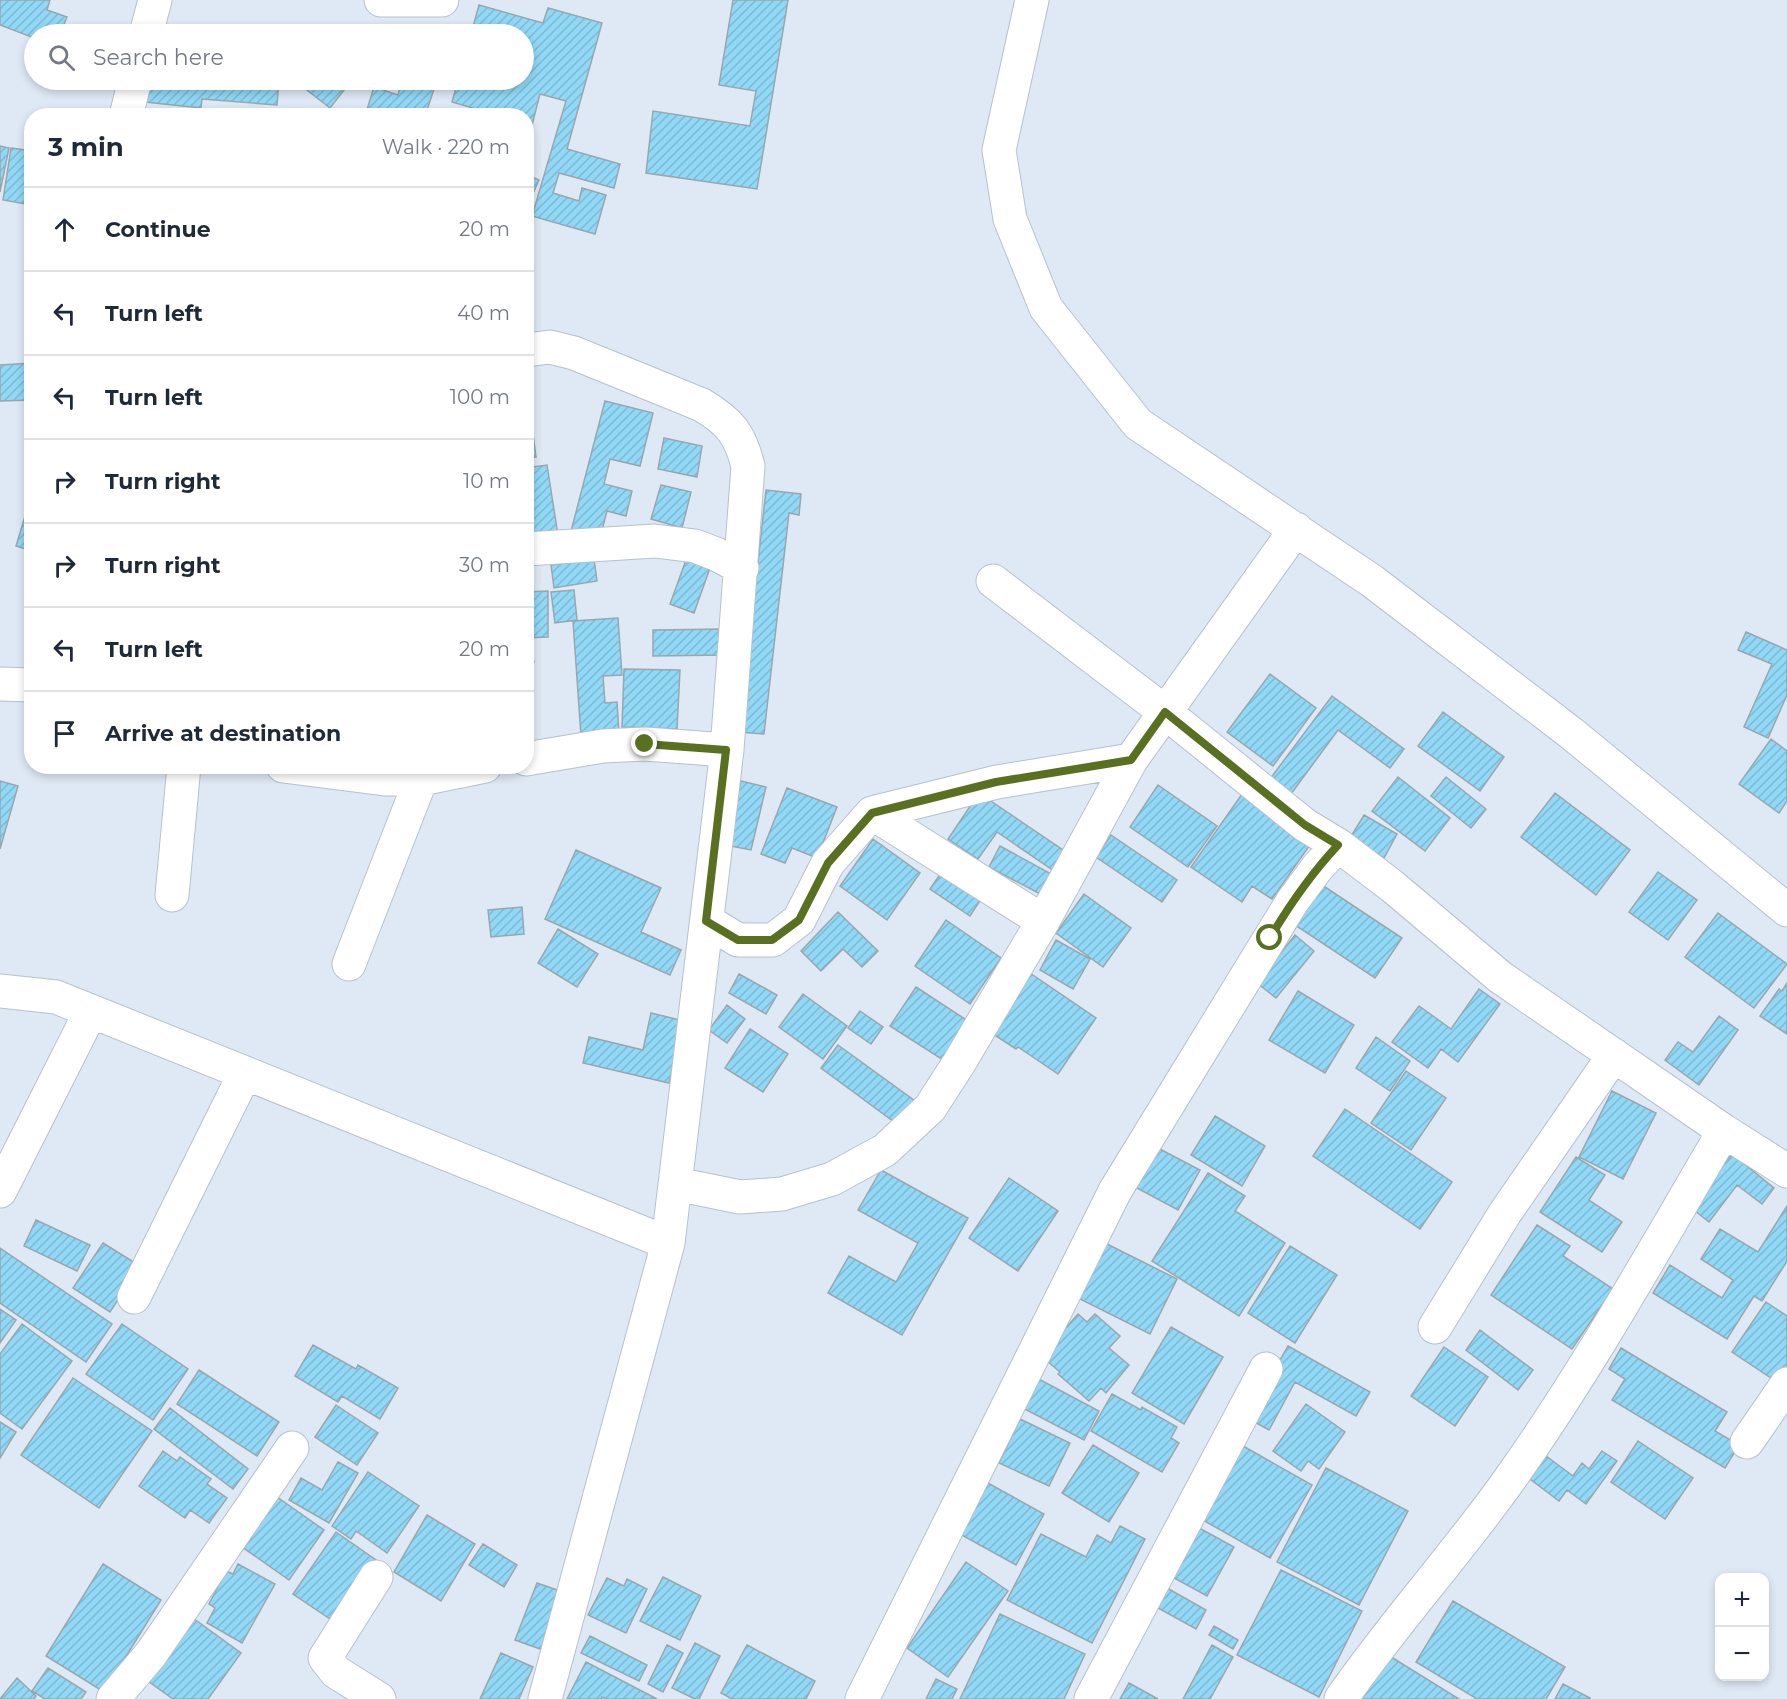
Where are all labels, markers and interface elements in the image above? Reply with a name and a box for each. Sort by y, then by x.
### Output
search box [24,24,534,90]
icon: search [45,41,78,74]
text: Search here [93,44,224,71]
text: 3 min [48,131,124,163]
text: Walk · 220 m [382,135,510,159]
icon: ahead [48,213,81,246]
text: Continue [105,216,211,243]
text: 20 m [459,217,510,241]
icon: left [48,297,81,330]
text: Turn left [105,300,203,327]
text: 40 m [457,301,510,325]
icon: left [48,381,81,414]
text: Turn left [105,384,203,411]
text: 100 m [450,385,510,409]
icon: right [48,465,81,498]
text: Turn right [105,468,220,495]
text: 10 m [463,469,510,493]
icon: right [48,549,81,582]
text: Turn right [105,552,220,579]
text: 30 m [459,553,510,577]
icon: left [48,633,81,666]
text: Turn left [105,636,203,663]
text: 20 m [459,637,510,661]
icon: arrive [48,717,81,750]
text: Arrive at destination [105,720,341,747]
route end [631,730,657,756]
route start [1256,924,1282,950]
map controls [1715,1573,1769,1681]
button: + [1715,1573,1769,1627]
button: − [1715,1627,1769,1681]

